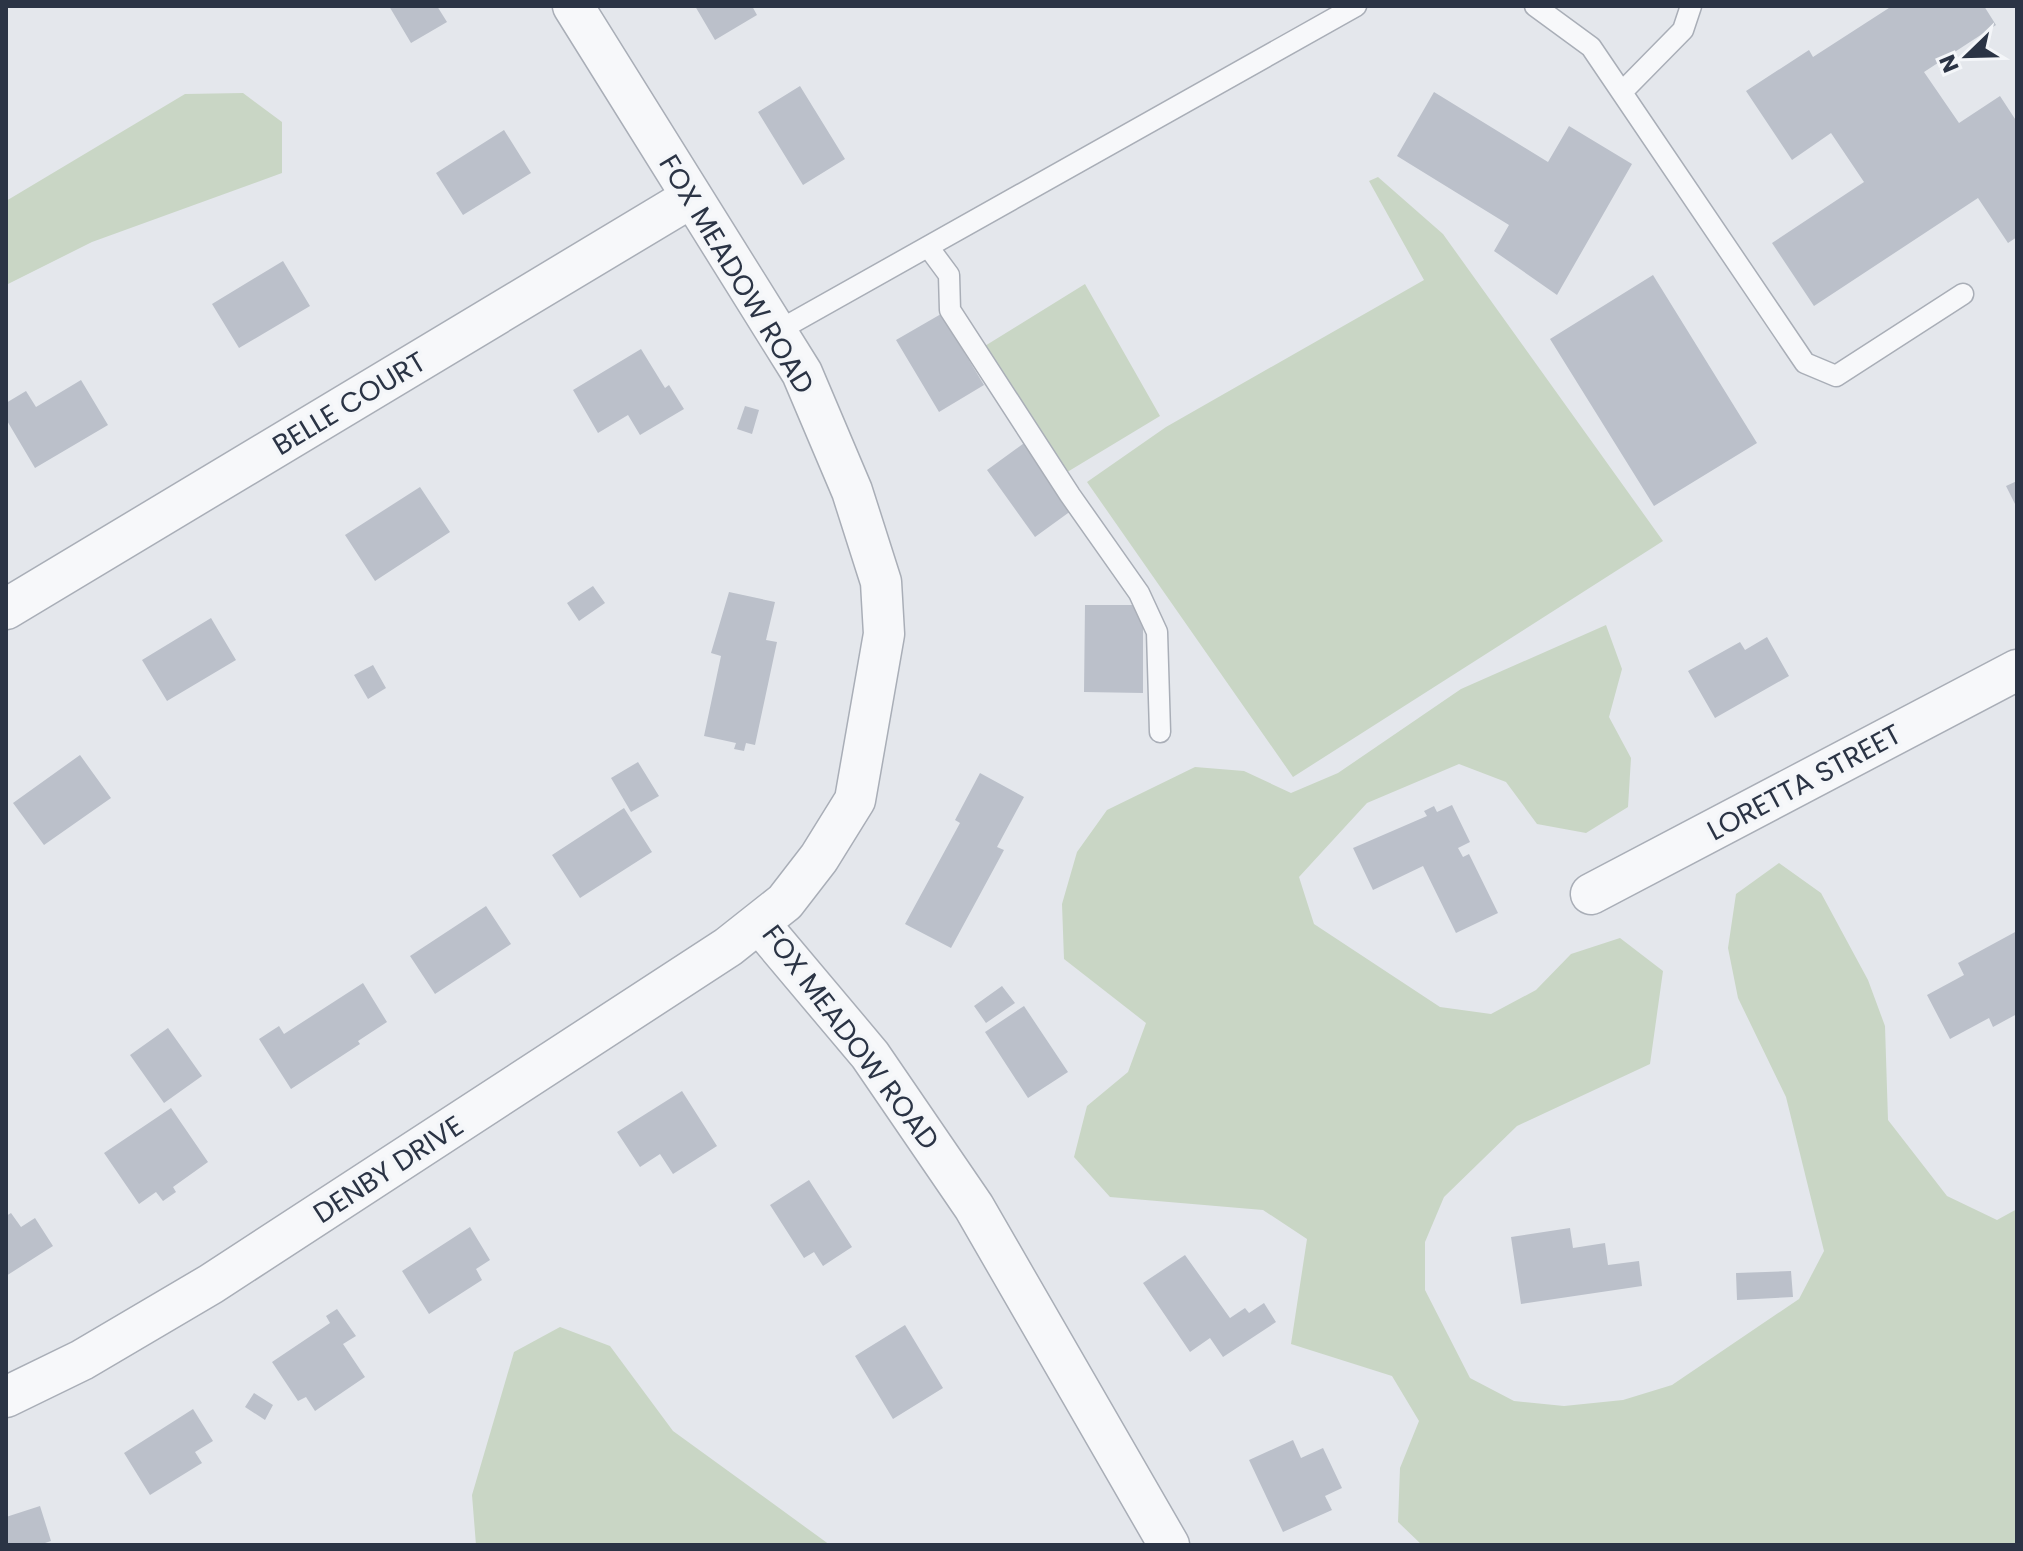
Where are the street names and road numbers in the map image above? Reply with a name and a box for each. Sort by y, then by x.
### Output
street label: FOX MEADOW ROAD [650,147,823,401]
street label: BELLE COURT [265,342,433,465]
street label: LORETTA STREET [1700,715,1908,850]
street label: FOX MEADOW ROAD [753,917,948,1158]
street label: DENBY DRIVE [306,1106,471,1233]

